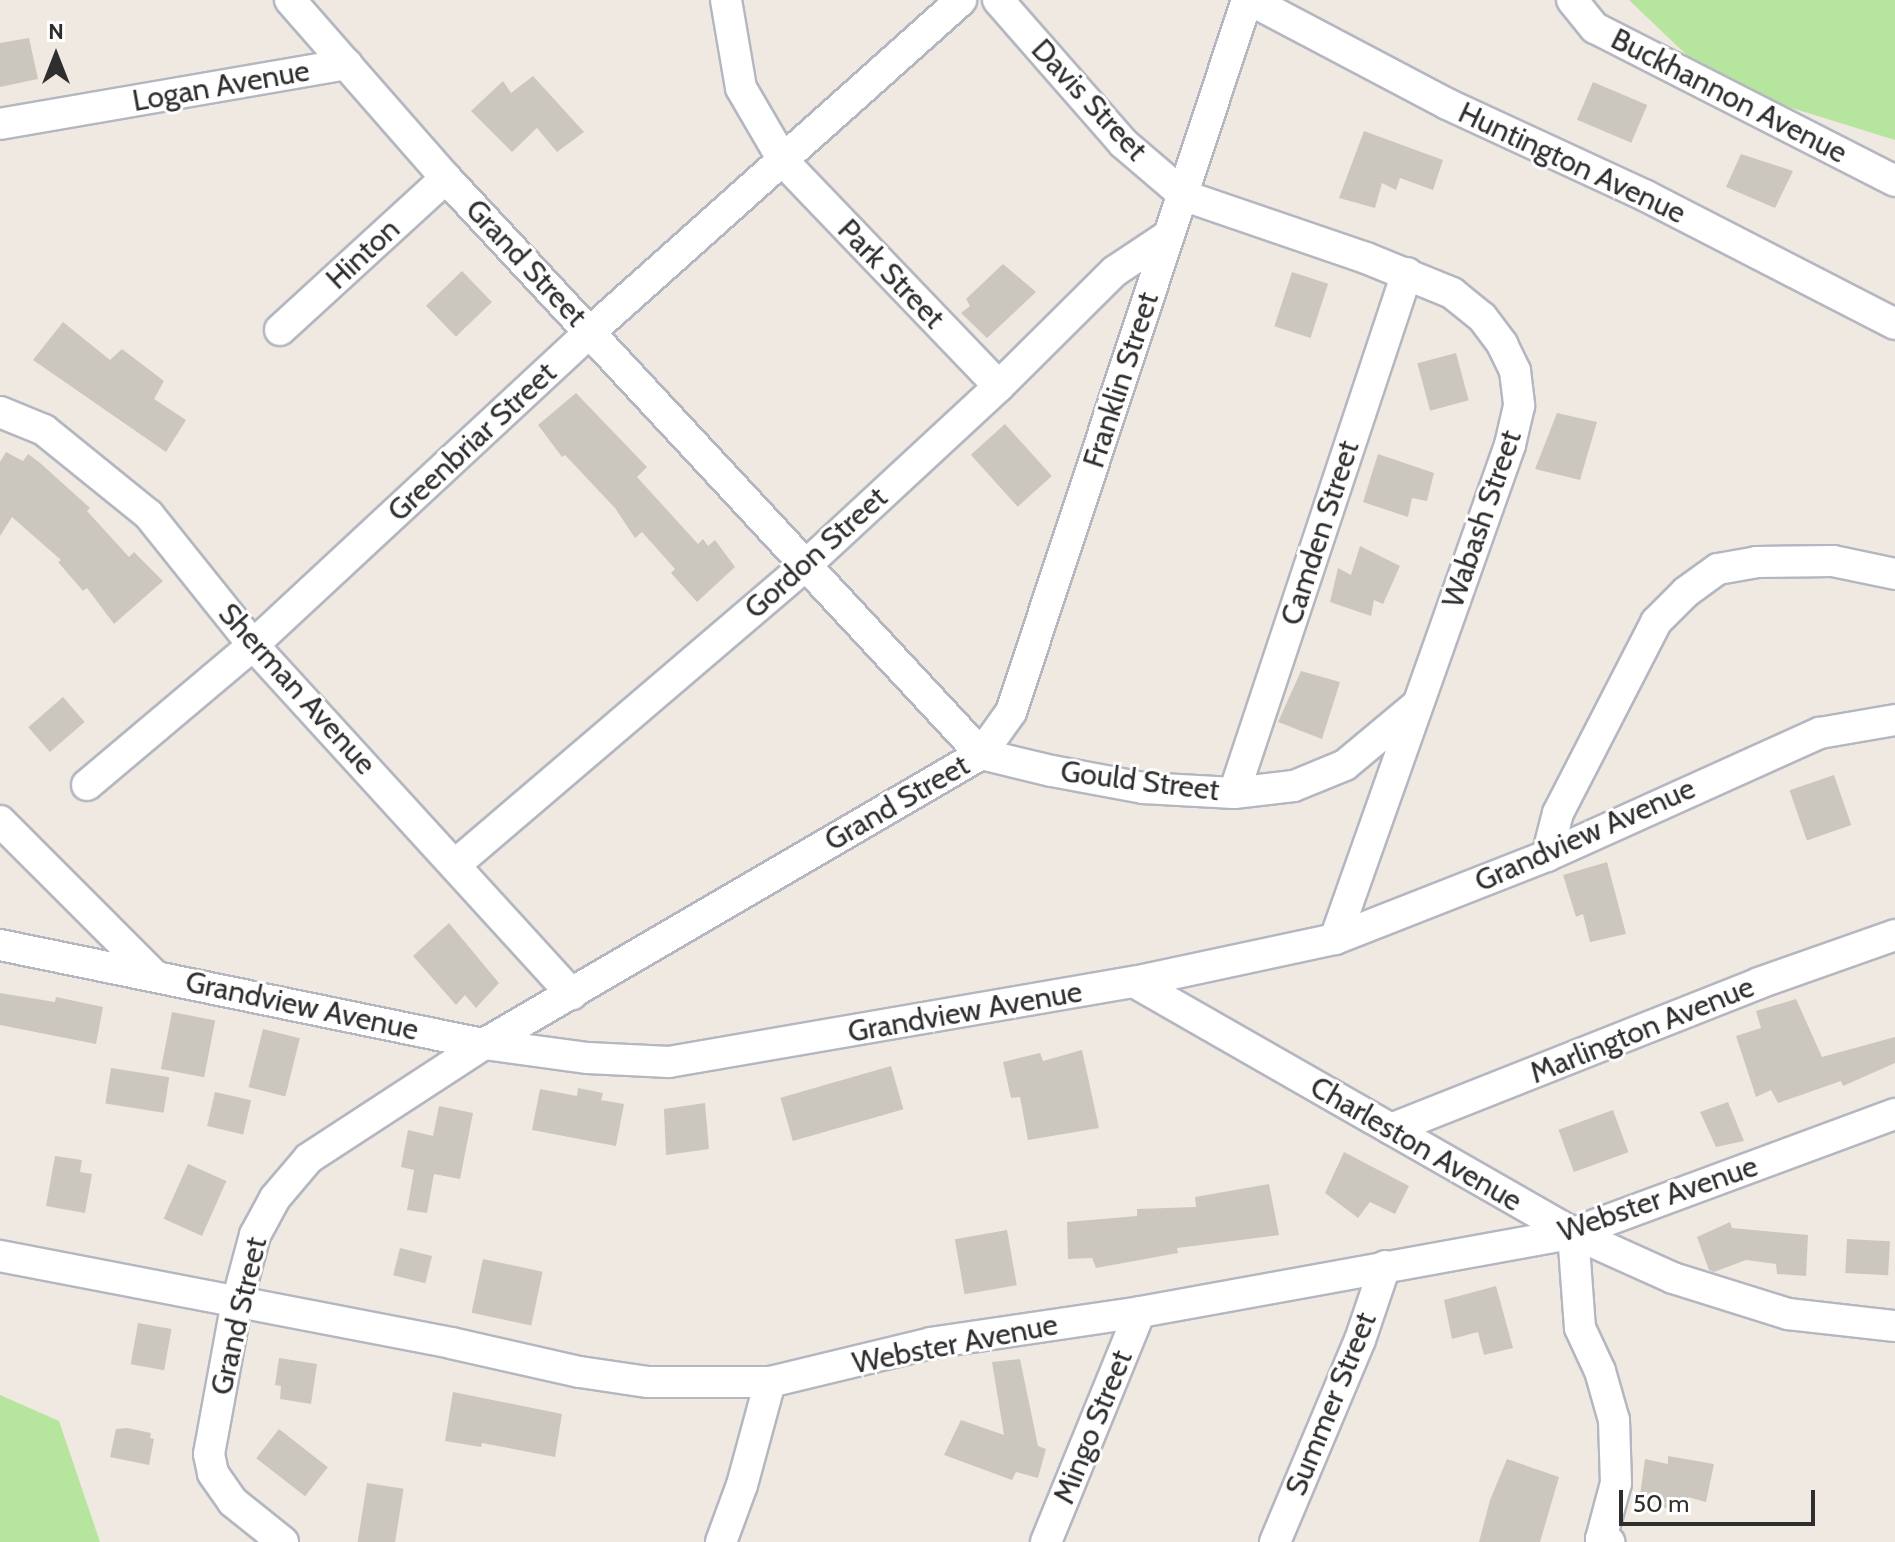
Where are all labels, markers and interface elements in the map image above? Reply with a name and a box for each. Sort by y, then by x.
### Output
north arrow [16,16,96,96]
text: N [48,18,64,45]
street label: Buckhannon Avenue [1605,21,1853,171]
street label: Davis Street [1024,32,1154,168]
street label: Logan Avenue [130,53,312,119]
street label: Huntington Avenue [1453,95,1691,231]
street label: Grand Street [458,192,594,334]
street label: Hinton [319,211,407,297]
street label: Park Street [830,212,952,336]
street label: Franklin Street [1076,288,1166,472]
street label: Greenbriar Street [380,355,564,529]
street label: Wabash Street [1435,426,1529,612]
street label: Camden Street [1273,436,1367,630]
street label: Gordon Street [737,480,895,626]
street label: Sherman Avenue [211,596,383,782]
street label: Grand Street [818,747,976,859]
street label: Gould Street [1059,753,1221,809]
street label: Grandview Avenue [1469,770,1701,900]
street label: Grandview Avenue [182,964,422,1048]
street label: Marlington Avenue [1525,969,1759,1091]
street label: Grandview Avenue [845,974,1085,1050]
street label: Charleston Avenue [1304,1069,1528,1219]
street label: Webster Avenue [1554,1148,1762,1250]
street label: Grand Street [203,1234,275,1398]
street label: Webster Avenue [849,1306,1061,1382]
street label: Summer Street [1278,1307,1384,1501]
street label: Mingo Street [1046,1345,1140,1509]
scale bar [1623,1474,1819,1524]
text: 50 m [1633,1489,1689,1518]

